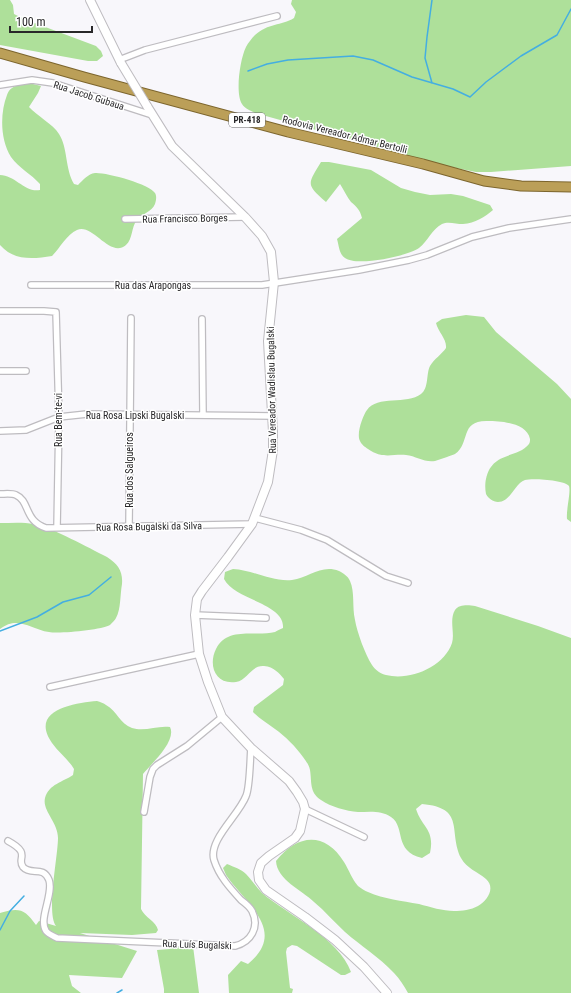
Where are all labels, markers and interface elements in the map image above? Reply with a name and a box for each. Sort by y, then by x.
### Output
scale bar [10,8,92,34]
text: 100 m [16,15,46,29]
street label: Rua Jacob Gubaua [52,79,126,112]
road number: PR-418 [229,113,265,127]
street label: Rodovia Vereador Admar Bertolli [281,114,408,155]
street label: Rua Francisco Borges [142,212,228,225]
street label: Rua das Arapongas [115,280,192,291]
street label: Rua Vereador Wadislau Bugalski [265,326,278,454]
street label: Rua Bem-te-vi [53,393,64,447]
street label: Rua Rosa Lipski Bugalski [86,410,184,421]
street label: Rua dos Salgueiros [124,432,135,508]
street label: Rua Rosa Bugalski da Silva [96,520,202,533]
street label: Rua Luís Bugalski [162,938,232,951]

